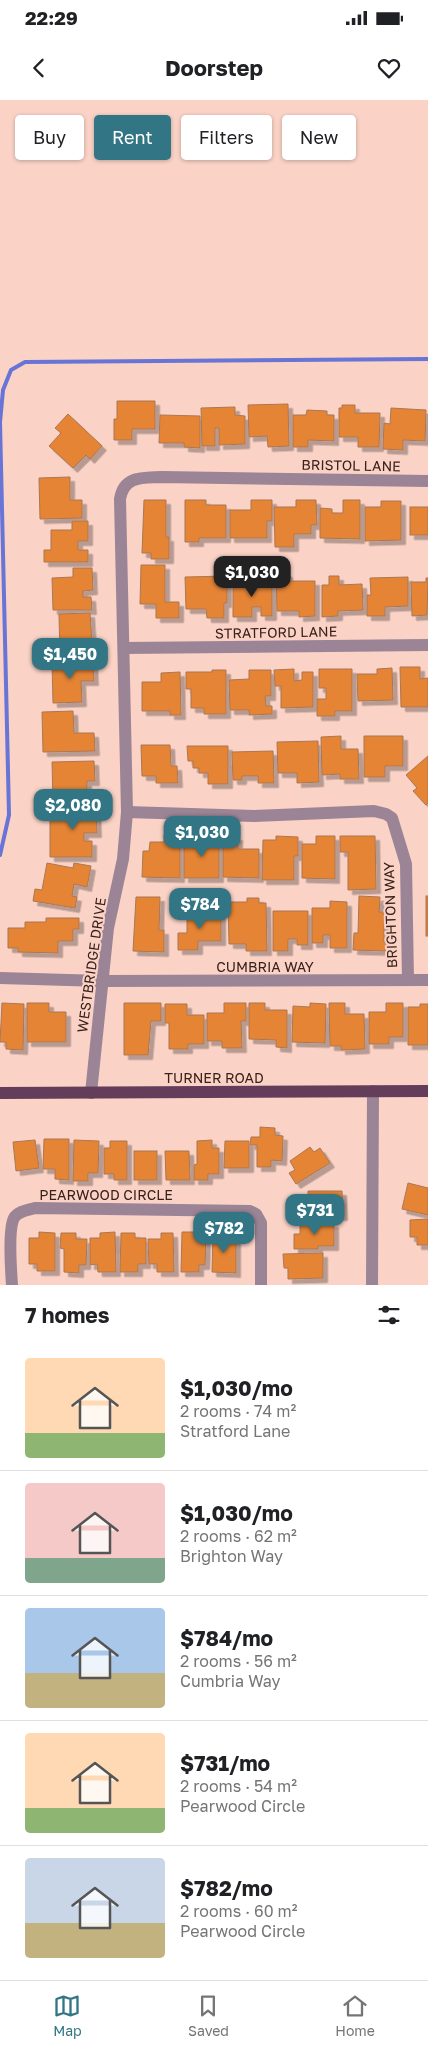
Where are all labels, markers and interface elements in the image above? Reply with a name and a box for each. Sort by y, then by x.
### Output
text: 22:29 [25,6,78,29]
icon: back [25,54,53,82]
text: Doorstep [165,54,263,81]
icon: heart [375,54,403,82]
chip: Buy [15,115,84,160]
chip: Rent [94,115,171,160]
chip: Filters [181,115,272,160]
chip: New [282,115,356,160]
street label: BRISTOL LANE [301,456,401,474]
pin: $1,030 [211,556,293,598]
text: $1,030 [225,562,279,582]
street label: STRATFORD LANE [215,622,337,642]
pin: $1,450 [29,638,111,680]
text: $1,450 [43,644,97,664]
pin: $2,080 [32,788,114,831]
text: $2,080 [45,795,101,815]
pin: $1,030 [161,816,243,858]
text: $1,030 [175,822,229,842]
street label: BRIGHTON WAY [380,862,400,968]
pin: $784 [170,888,230,930]
text: $784 [180,894,220,914]
street label: WESTBRIDGE DRIVE [73,896,109,1034]
street label: CUMBRIA WAY [216,958,314,975]
street label: TURNER ROAD [164,1069,264,1086]
street label: PEARWOOD CIRCLE [39,1186,173,1203]
pin: $731 [285,1194,345,1236]
text: $731 [296,1200,334,1220]
pin: $782 [194,1212,254,1254]
text: $782 [204,1218,244,1238]
icon: filters [375,1301,403,1329]
text: 7 homes [25,1302,110,1328]
text: $1,030/mo [180,1375,293,1401]
icon: home [65,1378,125,1438]
text: 2 rooms · 74 m² [180,1401,296,1421]
text: Stratford Lane [180,1421,290,1441]
text: $1,030/mo [180,1500,293,1526]
icon: home [65,1503,125,1563]
text: 2 rooms · 62 m² [180,1526,297,1546]
text: Brighton Way [180,1546,283,1566]
text: $784/mo [180,1625,273,1651]
icon: home [65,1628,125,1688]
text: 2 rooms · 56 m² [180,1651,297,1671]
text: Cumbria Way [180,1671,281,1691]
text: $731/mo [180,1750,270,1776]
icon: home [65,1753,125,1813]
text: 2 rooms · 54 m² [180,1776,297,1796]
text: Pearwood Circle [180,1796,305,1816]
text: $782/mo [180,1875,273,1901]
icon: home [65,1878,125,1938]
text: 2 rooms · 60 m² [180,1901,298,1921]
text: Pearwood Circle [180,1921,305,1941]
tab: Map [53,1992,82,2039]
tab: Saved [188,1992,229,2039]
tab: Home [335,1992,375,2039]

